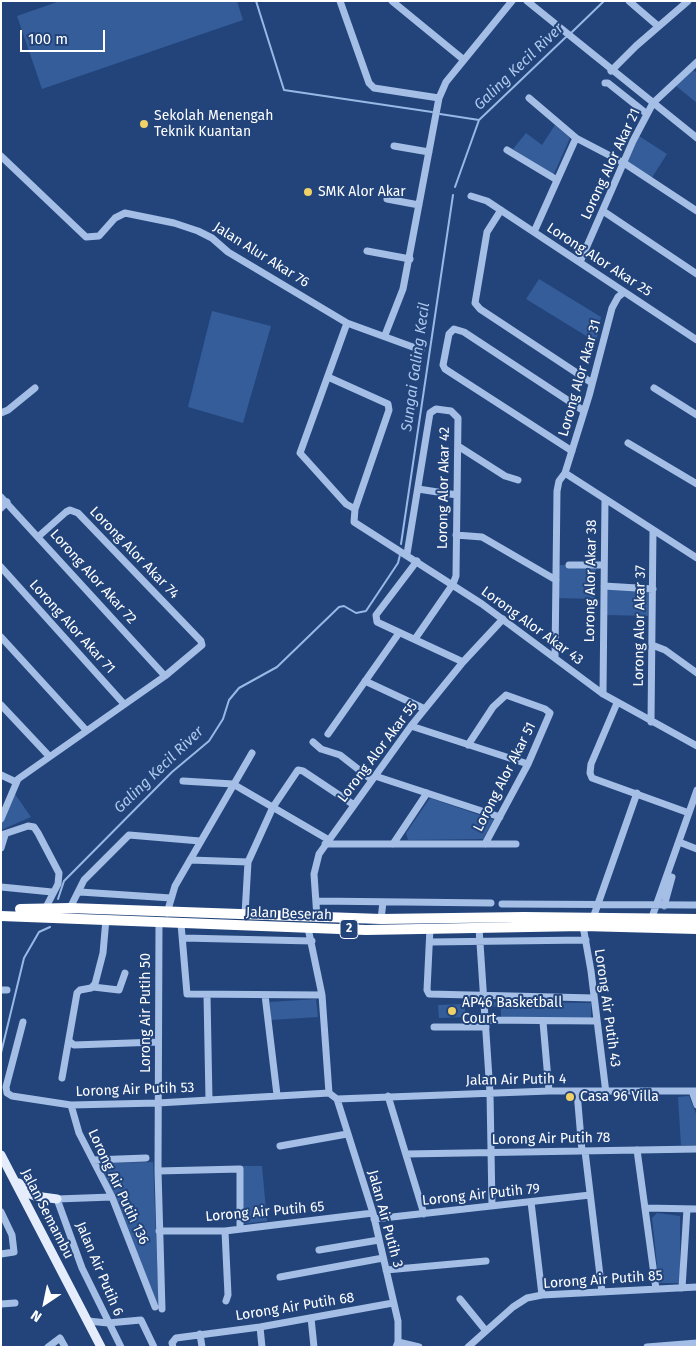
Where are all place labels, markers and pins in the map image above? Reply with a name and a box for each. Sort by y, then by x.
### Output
place label: Sekolah Menengah Teknik Kuantan [154,108,273,140]
marker: Sekolah Menengah Teknik Kuantan [138,118,150,130]
place label: SMK Alor Akar [318,184,406,200]
marker: SMK Alor Akar [302,186,314,198]
place label: AP46 Basketball Court [462,995,562,1028]
marker: AP46 Basketball Court [446,1005,458,1017]
place label: Casa 96 Villa [580,1089,659,1105]
marker: Casa 96 Villa [564,1091,576,1103]

